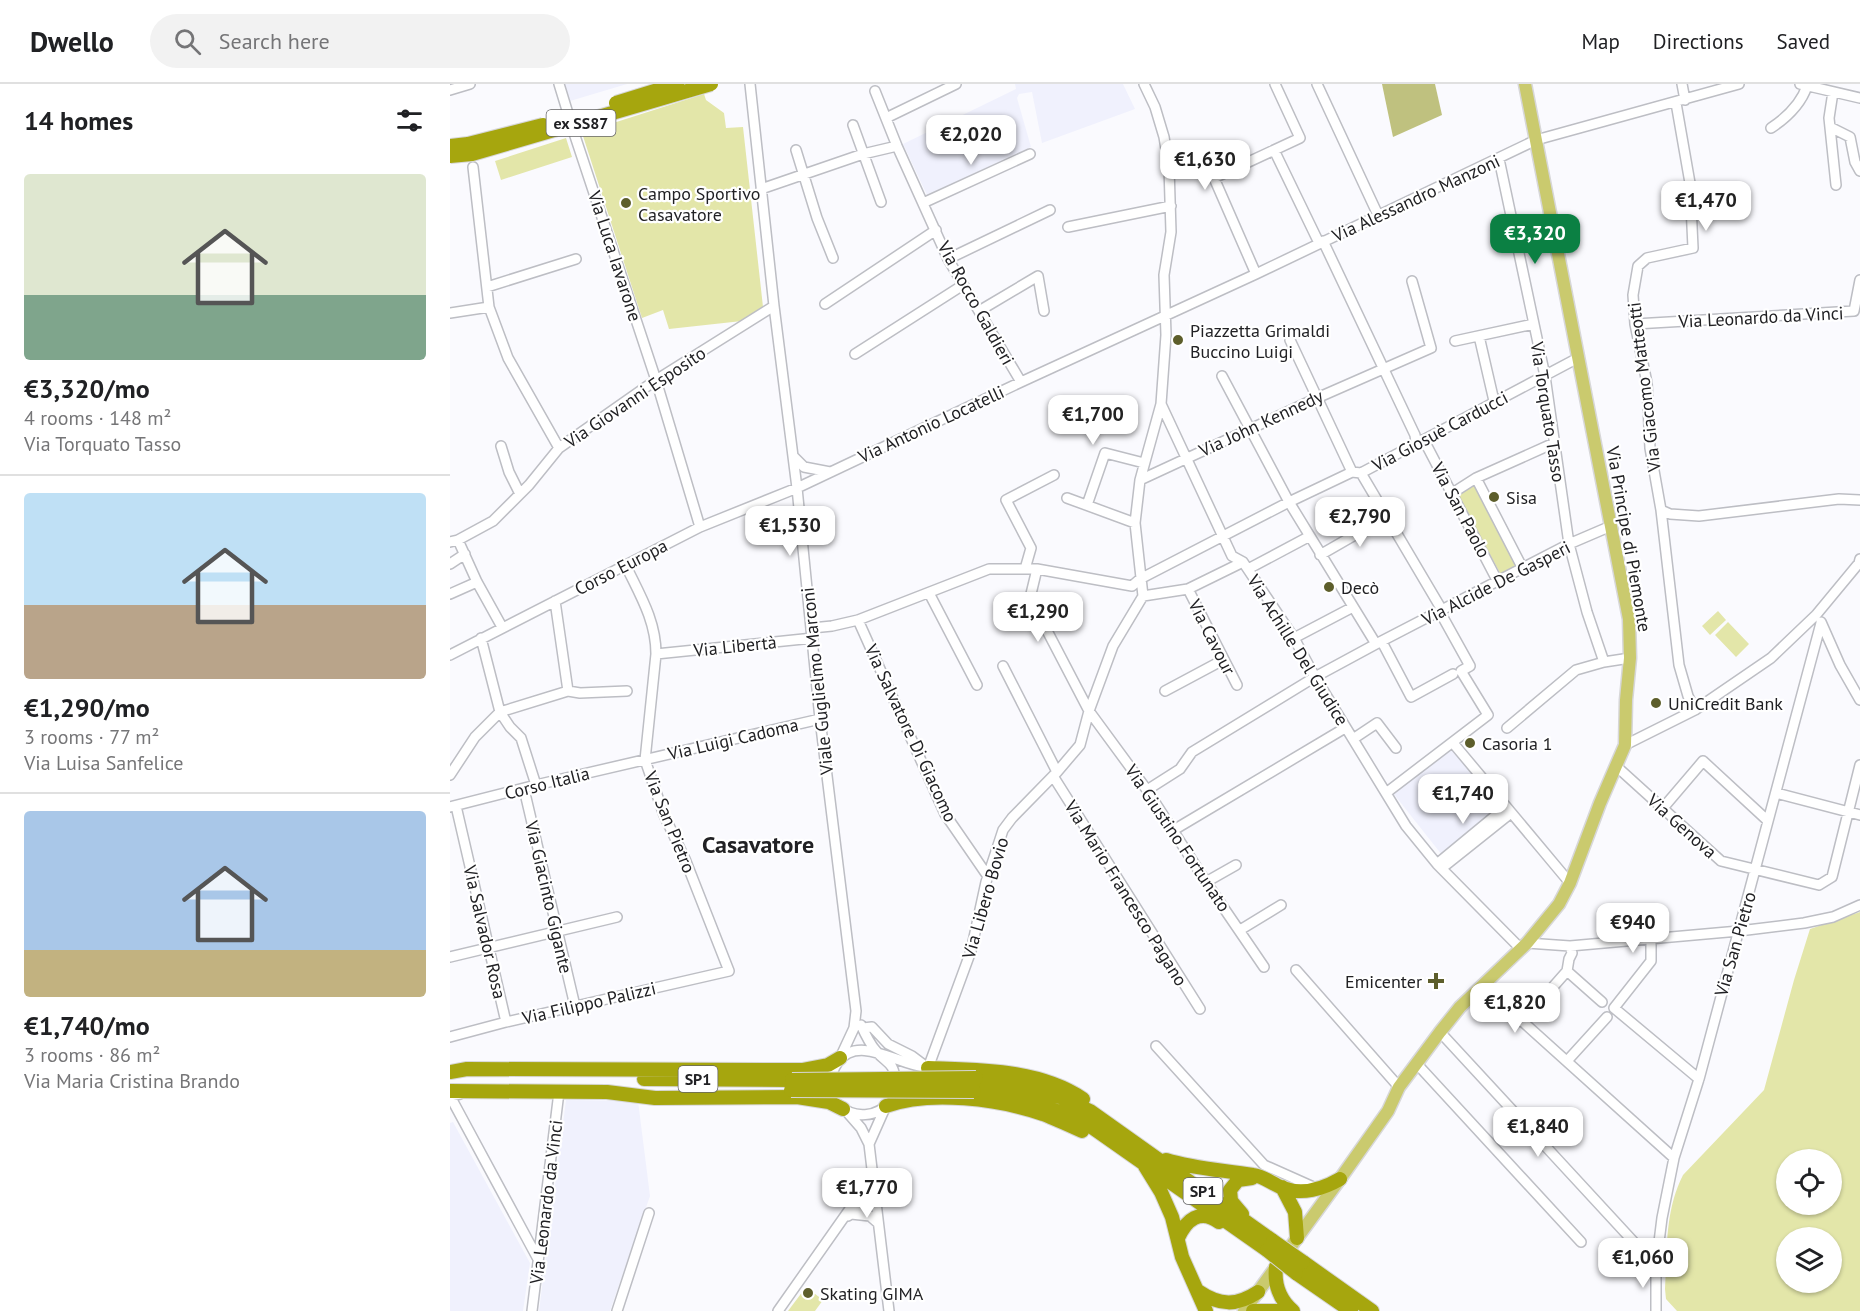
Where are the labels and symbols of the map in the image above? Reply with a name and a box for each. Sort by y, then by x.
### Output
road number: ex SS87 [546,110,616,136]
pin: €2,020 [922,115,1020,166]
pin: €1,630 [1156,140,1254,191]
street label: Via Alessandro Manzoni [1328,149,1504,247]
pin: €1,470 [1657,181,1755,232]
place label: Campo Sportivo Casavatore [638,182,760,226]
street label: Via Luca Iavarone [583,187,647,324]
marker: Campo Sportivo Casavatore [619,196,633,210]
pin: €3,320 [1486,214,1584,265]
street label: Via Rocco Galdieri [932,236,1019,369]
street label: Via Giacomo Matteotti [1622,301,1666,474]
street label: Via Leonardo da Vinci [1677,301,1844,333]
place label: Piazzetta Grimaldi Buccino Luigi [1190,319,1330,363]
marker: Piazzetta Grimaldi Buccino Luigi [1171,333,1185,347]
street label: Via Torquato Tasso [1525,339,1570,484]
street label: Via Giovanni Esposito [559,341,710,453]
street label: Via Antonio Locatelli [853,380,1008,468]
street label: Via John Kennedy [1194,384,1327,462]
street label: Via Giosuè Carducci [1367,386,1512,477]
pin: €1,700 [1044,395,1142,446]
street label: Via Principe di Piemonte [1601,443,1657,634]
street label: Via San Paolo [1426,457,1496,562]
place label: Sisa [1506,486,1537,509]
marker: Sisa [1487,490,1501,504]
pin: €2,790 [1311,497,1409,548]
pin: €1,530 [741,506,839,557]
street label: Corso Europa [571,534,671,600]
street label: Via Alcide De Gasperi [1417,536,1574,631]
street label: Via Achille Del Giudice [1242,569,1354,730]
place label: Decò [1341,576,1379,599]
marker: Decò [1322,580,1336,594]
street label: Viale Guglielmo Marconi [796,586,838,777]
pin: €1,290 [989,592,1087,643]
street label: Via Cavour [1183,595,1241,679]
street label: Via Libertà [691,630,778,662]
street label: Via Salvatore Di Giacomo [859,640,962,826]
place label: UniCredit Bank [1668,692,1783,715]
marker: UniCredit Bank [1649,696,1663,710]
street label: Via Luigi Cadoma [664,713,801,765]
place label: Casoria 1 [1482,732,1553,755]
marker: Casoria 1 [1463,736,1477,750]
street label: Via Giustino Fortunato [1120,759,1236,916]
street label: Corso Italia [502,761,592,805]
street label: Via San Pietro [639,767,701,876]
pin: €1,740 [1414,774,1512,825]
street label: Via Genova [1642,788,1722,863]
street label: Via Mario Francesco Pagano [1059,795,1193,990]
street label: Via Giacinto Gigante [520,817,578,976]
district label: Casavatore [702,829,814,860]
street label: Via Libero Bovio [956,835,1013,962]
street label: Via Salvador Rosa [458,862,512,1001]
street label: Via San Pietro [1709,889,1761,1000]
pin: €940 [1597,903,1669,954]
place label: Emicenter [1345,970,1422,993]
marker: Emicenter [1427,972,1445,990]
street label: Via Filippo Palizzi [519,976,658,1030]
pin: €1,820 [1466,983,1564,1034]
road number: SP1 [678,1066,718,1092]
pin: €1,840 [1489,1107,1587,1158]
street label: Via Leonardo da Vinci [524,1119,567,1286]
pin: €1,770 [818,1168,916,1219]
road number: SP1 [1184,1178,1222,1204]
pin: €1,060 [1594,1238,1692,1289]
place label: Skating GIMA [820,1282,924,1305]
marker: Skating GIMA [801,1286,815,1300]

